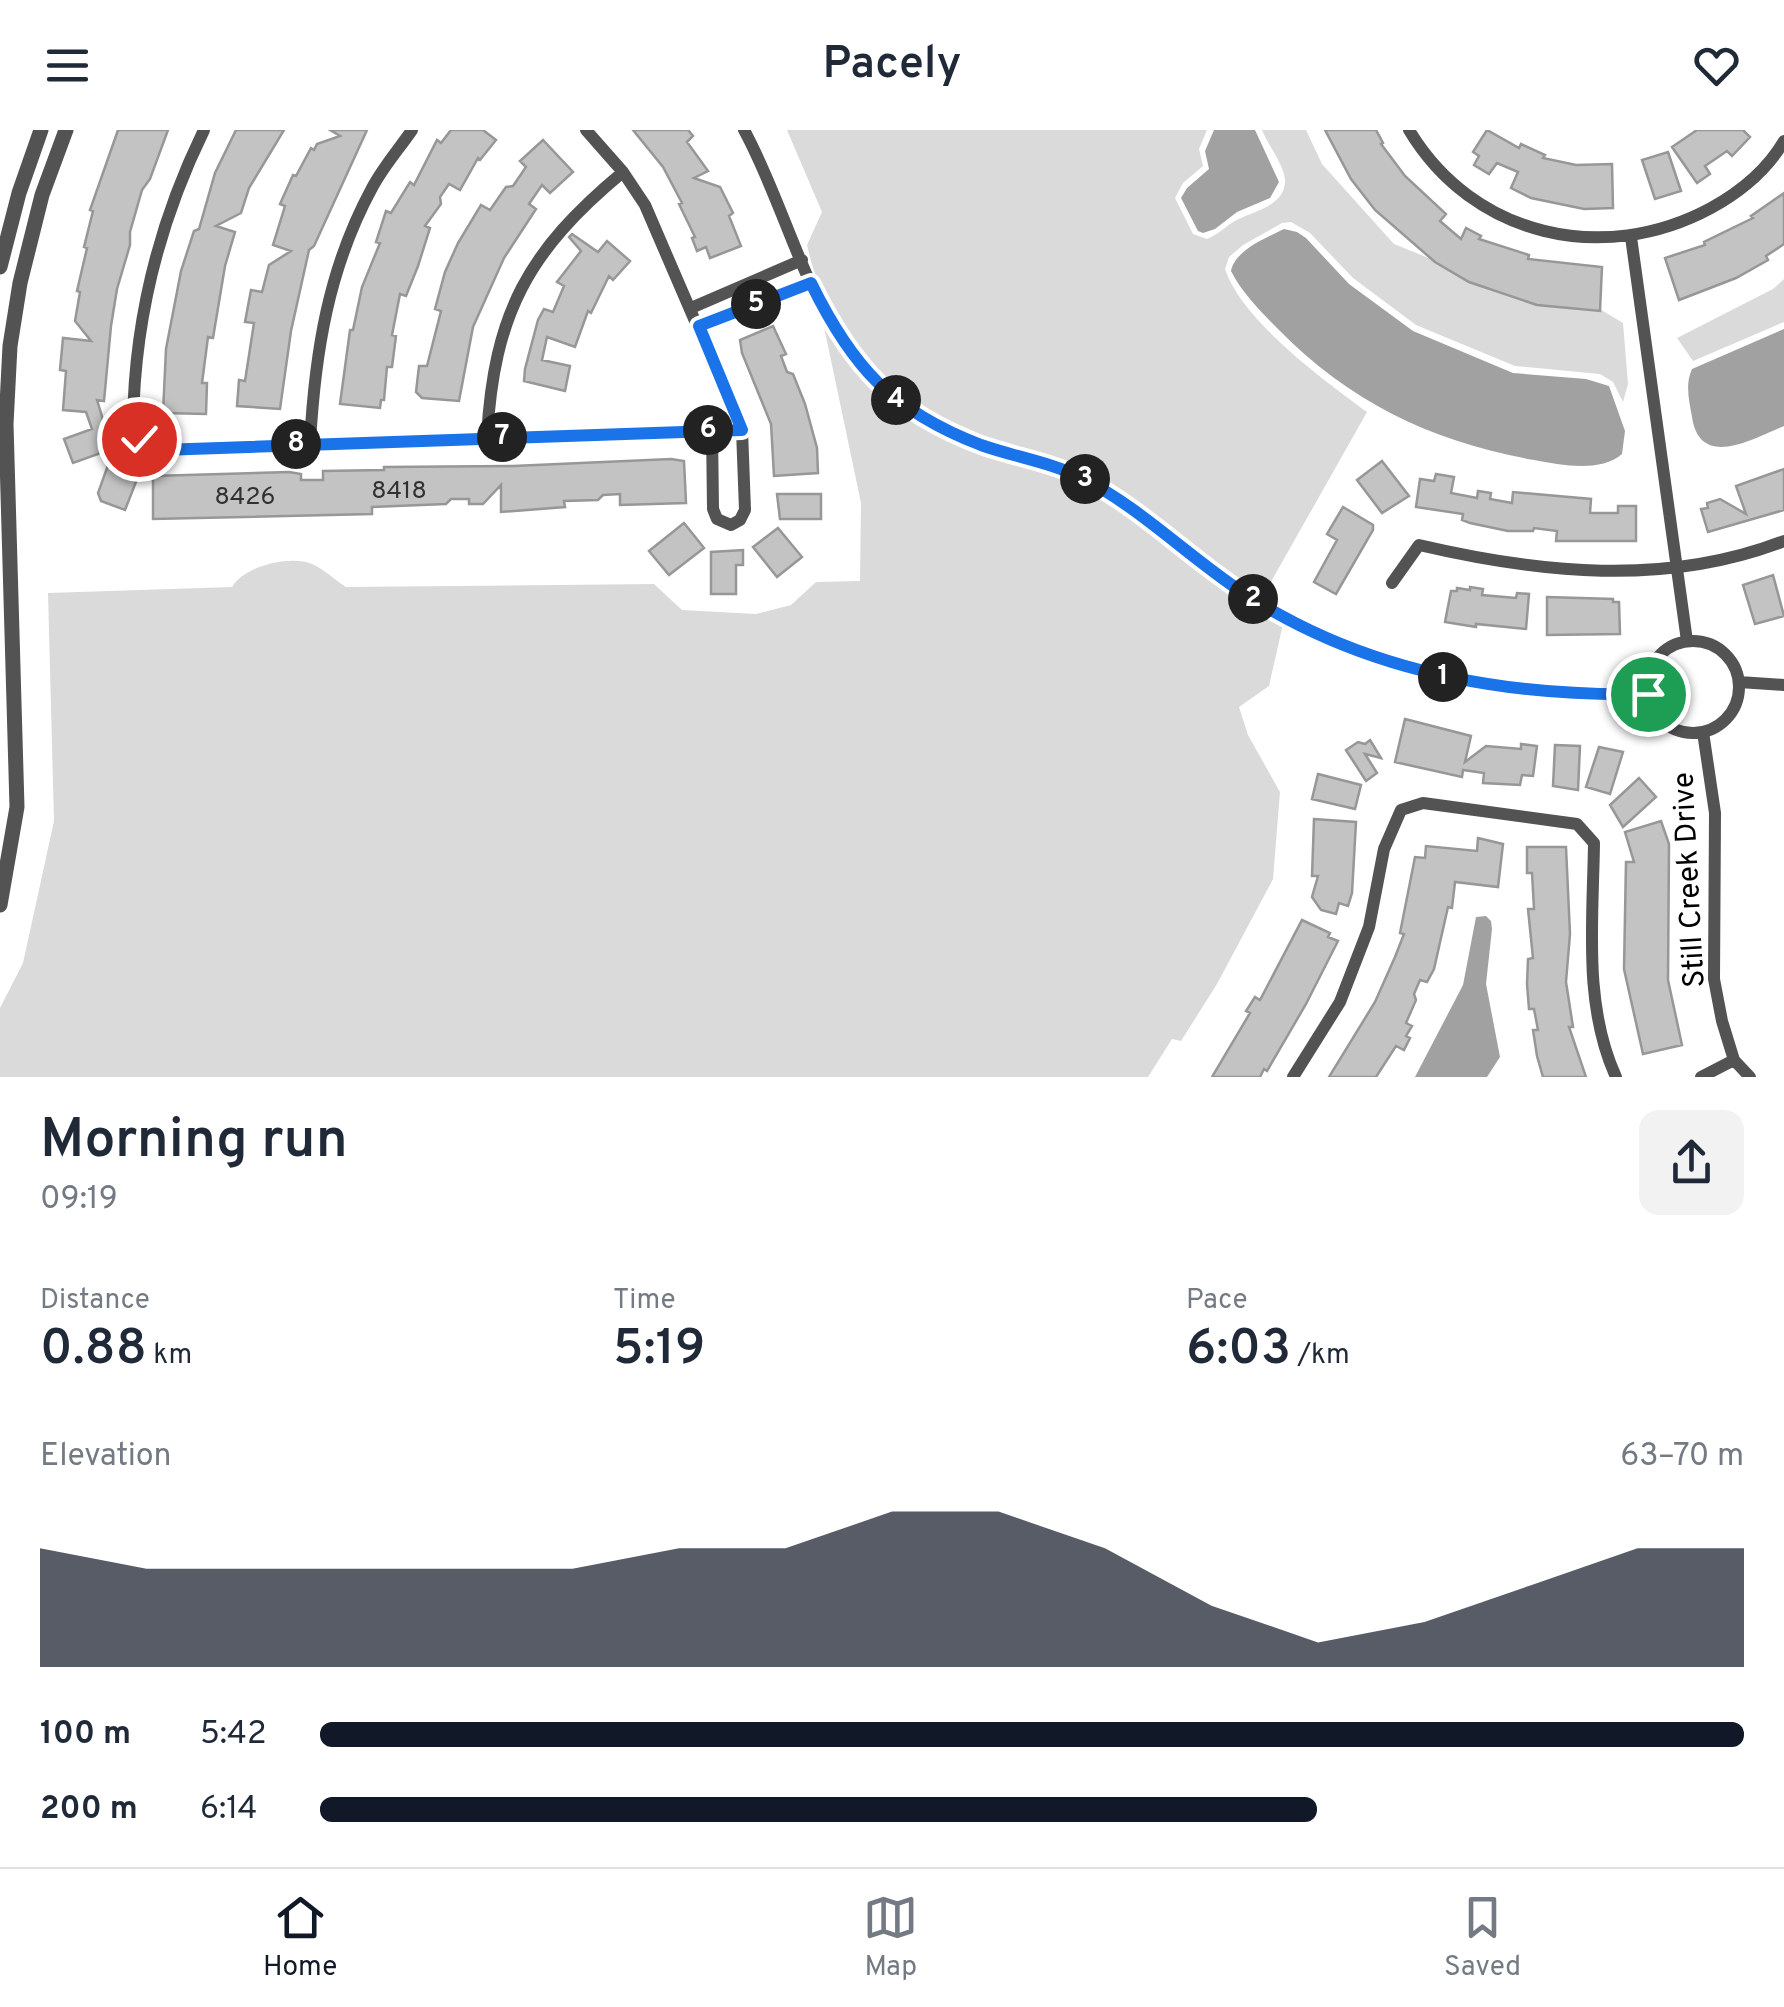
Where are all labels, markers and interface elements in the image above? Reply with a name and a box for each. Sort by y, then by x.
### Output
text: Pacely [823,37,961,94]
icon: menu [40,38,95,93]
icon: heart [1689,38,1744,93]
pin: 5 [731,279,781,329]
text: 5 [747,286,765,322]
pin: 4 [871,375,921,425]
text: 4 [887,382,905,418]
pin [97,397,182,482]
pin: 6 [683,405,733,455]
icon: check [112,412,167,467]
pin: 7 [477,412,527,462]
text: 6 [699,412,717,448]
pin: 8 [271,419,321,469]
text: 7 [494,419,510,455]
text: 8 [287,426,305,462]
pin: 3 [1060,454,1110,504]
text: 3 [1077,461,1093,497]
house number: 8418 [371,476,427,508]
house number: 8426 [214,482,276,514]
pin: 2 [1228,574,1278,624]
text: 2 [1244,581,1262,617]
pin: 1 [1418,652,1468,702]
pin [1606,652,1691,737]
text: 1 [1437,659,1449,695]
icon: arrive [1621,667,1676,722]
street label: Still Creek Drive [1666,771,1715,989]
text: Morning run [40,1107,348,1177]
button: share [1639,1110,1744,1215]
text: 09:19 [40,1180,118,1220]
text: Distance [40,1283,150,1319]
text: Time [613,1283,676,1319]
text: Pace [1186,1283,1248,1319]
text: 0.88 [40,1319,147,1382]
text: 5:19 [613,1319,706,1382]
text: 6:03 [1186,1319,1291,1382]
text: km [147,1338,192,1374]
text: /km [1291,1338,1350,1374]
text: Elevation [40,1437,172,1477]
text: 63–70 m [1620,1437,1744,1477]
text: 100 m [40,1715,131,1755]
text: 5:42 [200,1715,267,1755]
text: 200 m [40,1790,138,1830]
text: 6:14 [200,1790,257,1830]
tab: Home [263,1890,337,1986]
tab: Map [863,1890,918,1986]
tab: Saved [1444,1890,1521,1986]

